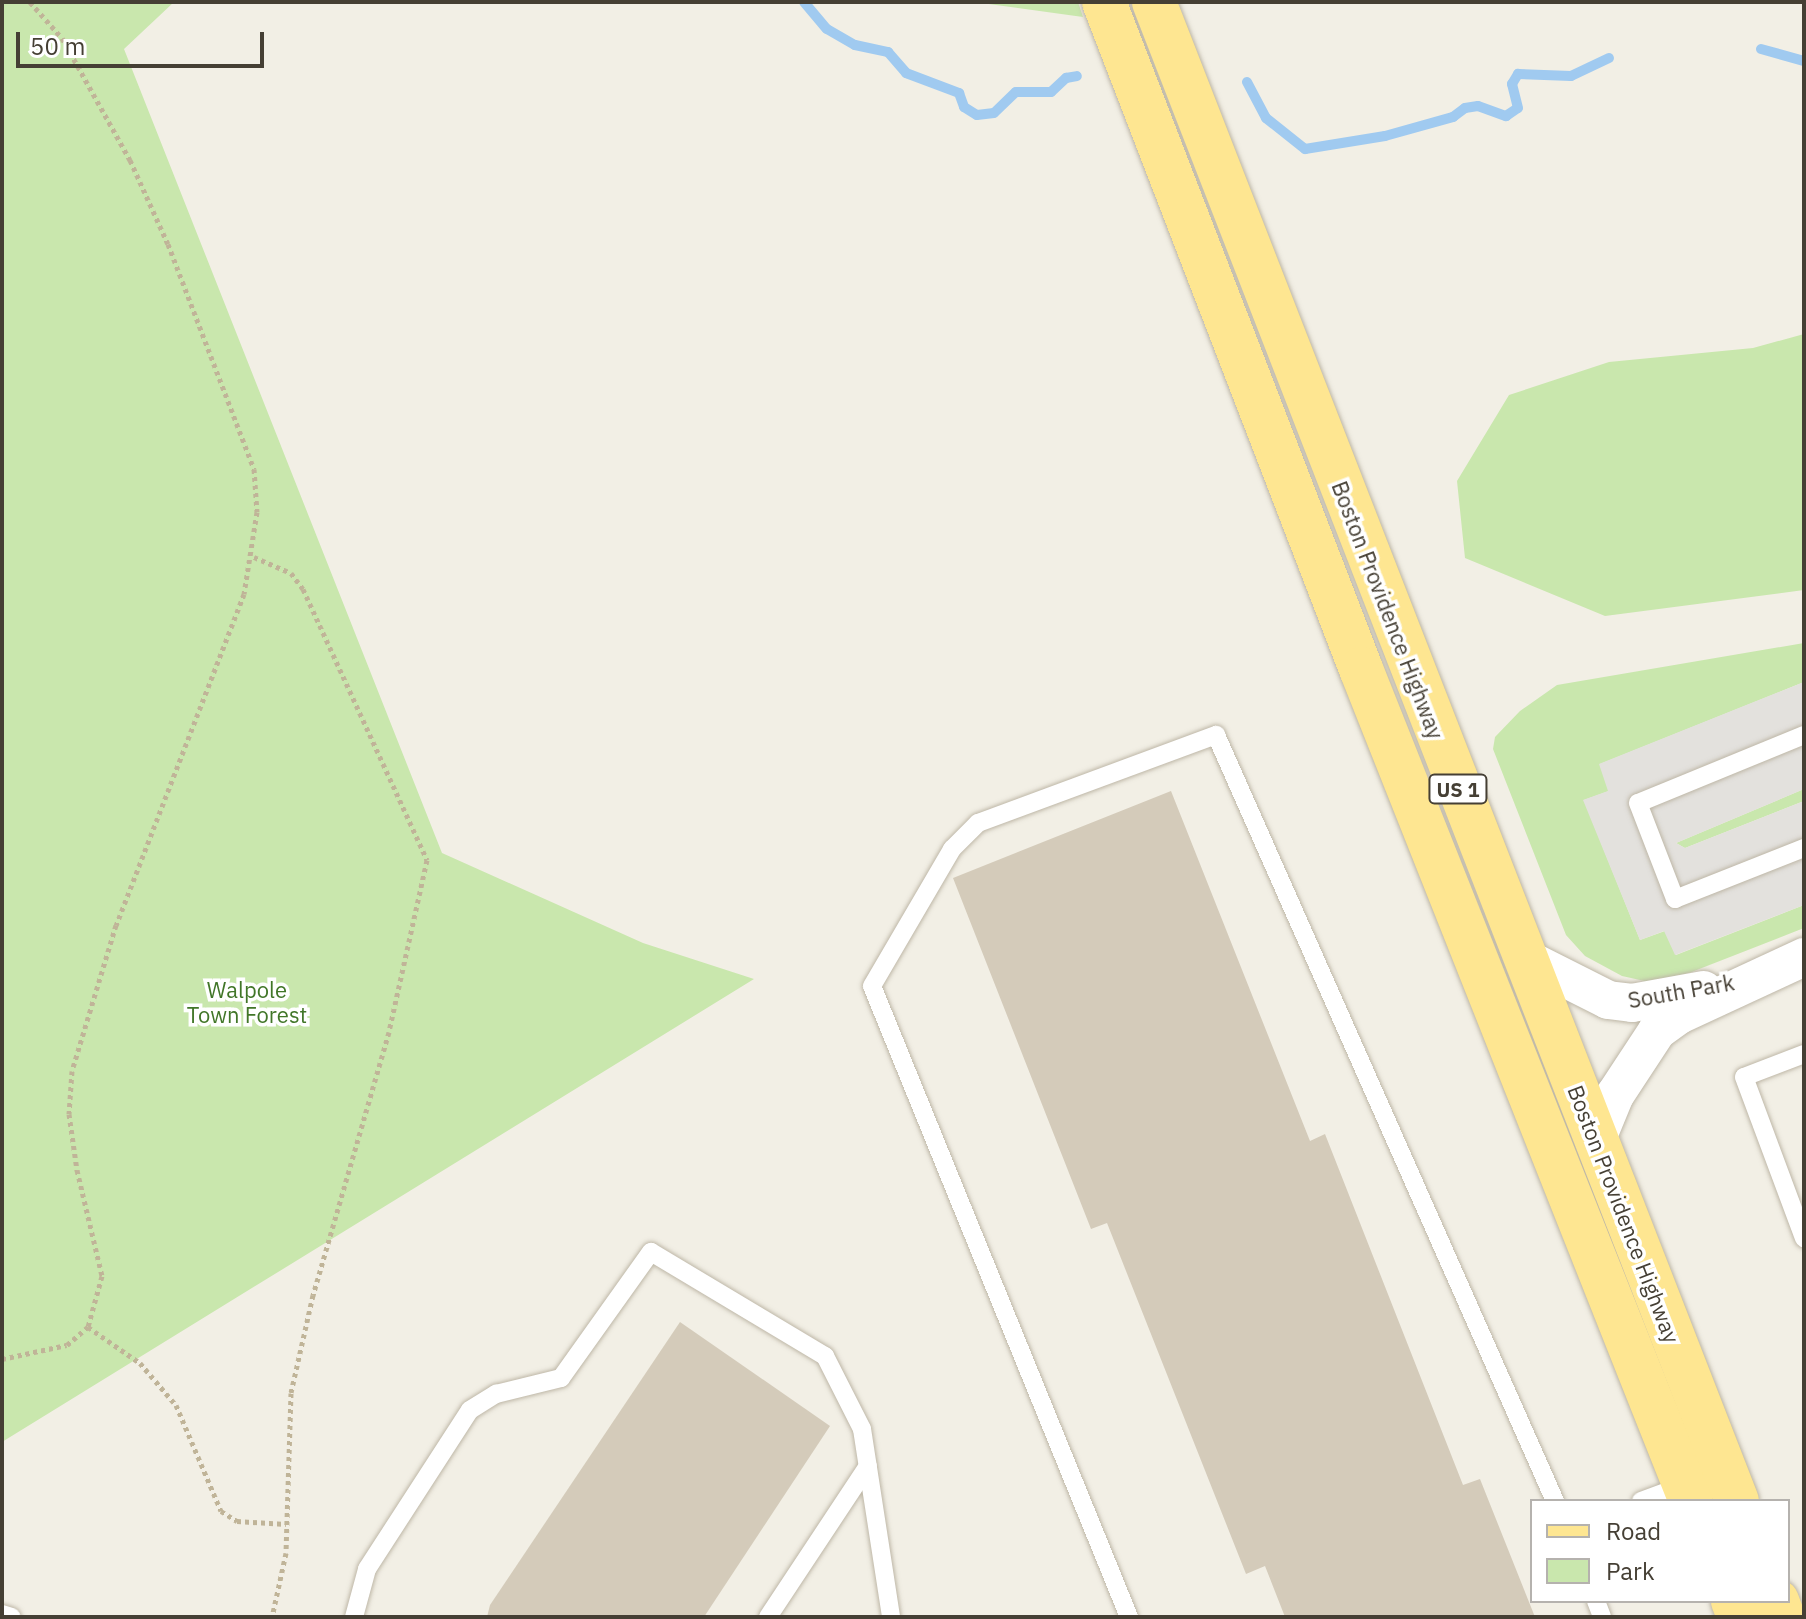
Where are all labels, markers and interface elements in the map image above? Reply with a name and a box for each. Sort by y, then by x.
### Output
scale bar [20,16,268,66]
text: 50 m [30,30,85,62]
street label: Boston Providence Highway [1327,477,1449,743]
road number: US 1 [1428,773,1488,805]
street label: South Park [1626,969,1736,1013]
park label: Walpole Town Forest [187,976,307,1028]
street label: Boston Providence Highway [1563,1081,1685,1347]
legend [1530,1499,1790,1603]
text: Road [1606,1515,1661,1547]
text: Park [1606,1555,1655,1587]

